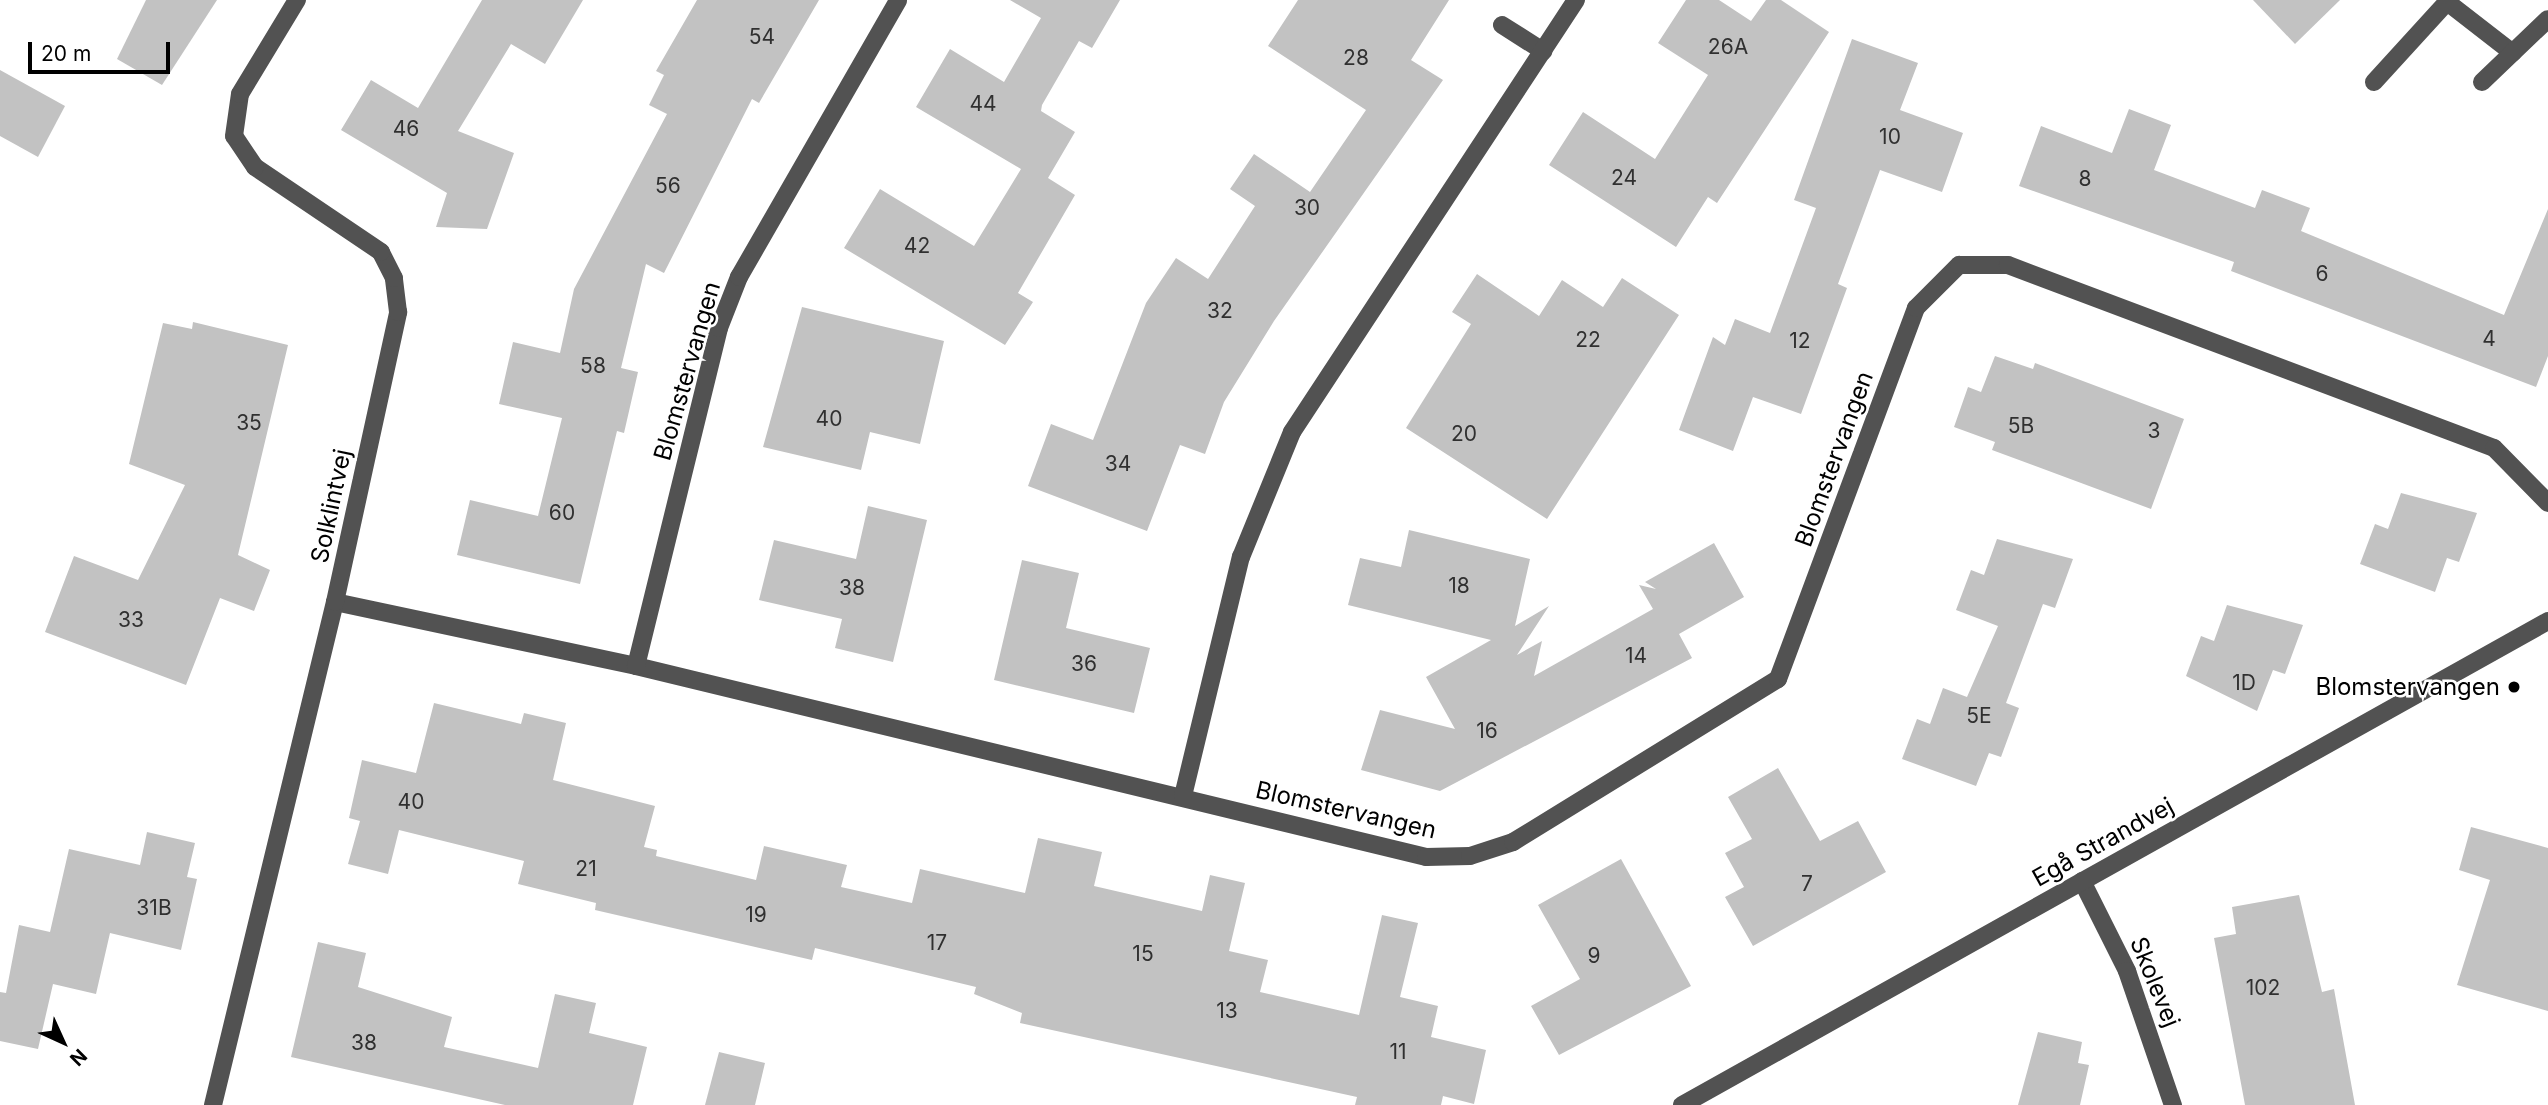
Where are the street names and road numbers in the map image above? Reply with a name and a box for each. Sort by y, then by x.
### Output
street label: Blomstervangen [648,278,726,464]
street label: Blomstervangen [1789,367,1879,551]
street label: Solklintvej [305,446,357,566]
street label: Blomstervangen [1253,775,1439,845]
street label: Egå Strandvej [2027,791,2179,893]
street label: Skolevej [2124,933,2186,1031]

